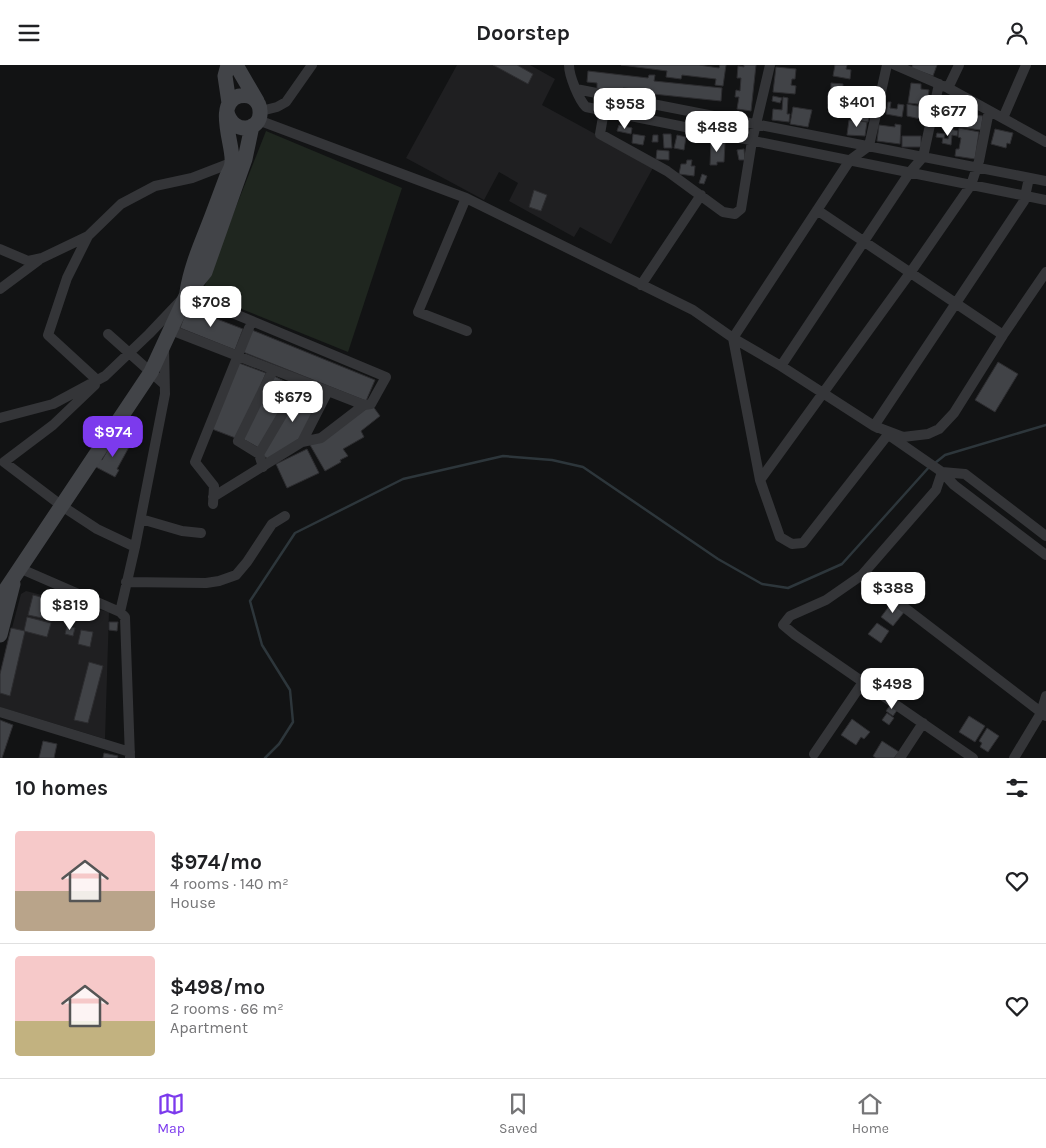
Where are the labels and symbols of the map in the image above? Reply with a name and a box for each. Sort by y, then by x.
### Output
pin: $401 [827,85,887,128]
pin: $958 [595,87,655,130]
pin: $677 [918,95,978,137]
pin: $488 [687,111,747,153]
pin: $708 [181,285,241,328]
pin: $679 [263,381,323,423]
pin: $974 [83,415,143,458]
pin: $388 [863,571,923,614]
pin: $819 [40,589,100,631]
pin: $498 [862,667,922,710]

